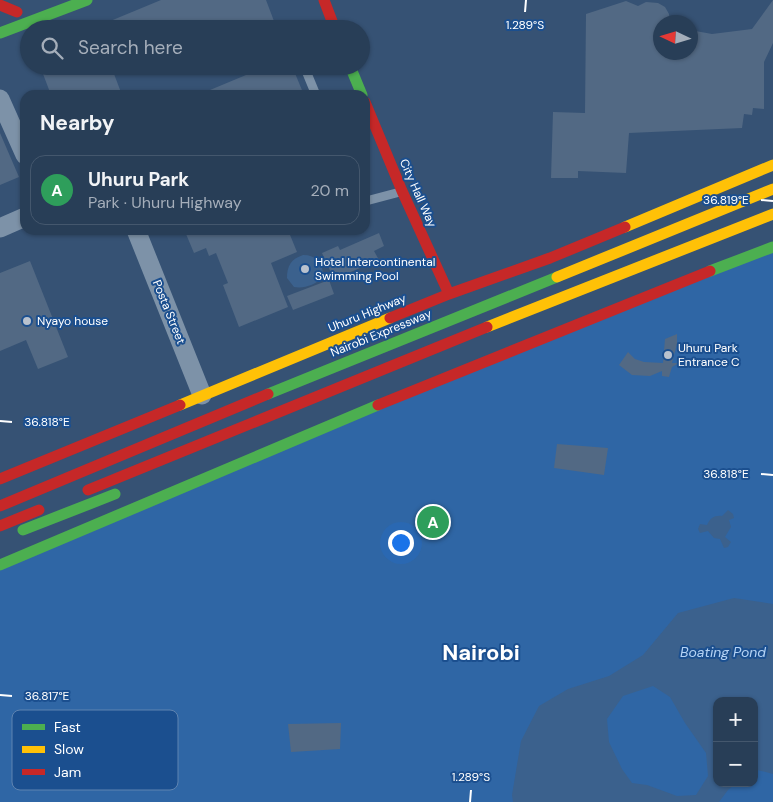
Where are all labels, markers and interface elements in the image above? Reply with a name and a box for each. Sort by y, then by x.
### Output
north arrow [653,15,698,60]
text: 1.289°S [506,17,544,33]
search box [20,20,370,75]
icon: search [38,34,66,62]
text: Search here [78,35,183,60]
text: Nearby [40,109,114,137]
street label: City Hall Way [396,156,440,230]
text: Uhuru Park [88,167,189,192]
text: A [51,180,63,201]
text: 20 m [310,180,349,201]
text: Park · Uhuru Highway [88,192,242,213]
text: 36.819°E [703,192,749,208]
place label: Hotel Intercontinental Swimming Pool [315,254,435,284]
marker: Hotel Intercontinental Swimming Pool [299,263,311,275]
street label: Posta Street [149,278,189,347]
street label: Uhuru Highway [326,290,409,336]
street label: Nairobi Expressway [328,305,434,361]
place label: Nyayo house [37,313,108,329]
marker: Nyayo house [21,315,33,327]
place label: Uhuru Park Entrance C [678,340,740,370]
marker: Uhuru Park Entrance C [662,349,674,361]
text: 36.818°E [24,414,70,430]
text: 36.818°E [703,466,749,482]
pin: A [417,503,449,541]
your location [388,530,414,556]
district label: Nairobi [442,638,520,667]
water label: Boating Pond [680,643,766,661]
text: 36.817°E [25,688,70,704]
map controls [713,697,758,787]
button: + [713,697,758,742]
legend [12,710,178,790]
text: Fast [54,718,81,736]
text: Slow [54,740,84,758]
button: − [713,742,758,787]
text: Jam [54,763,81,781]
text: 1.289°S [452,769,490,785]

